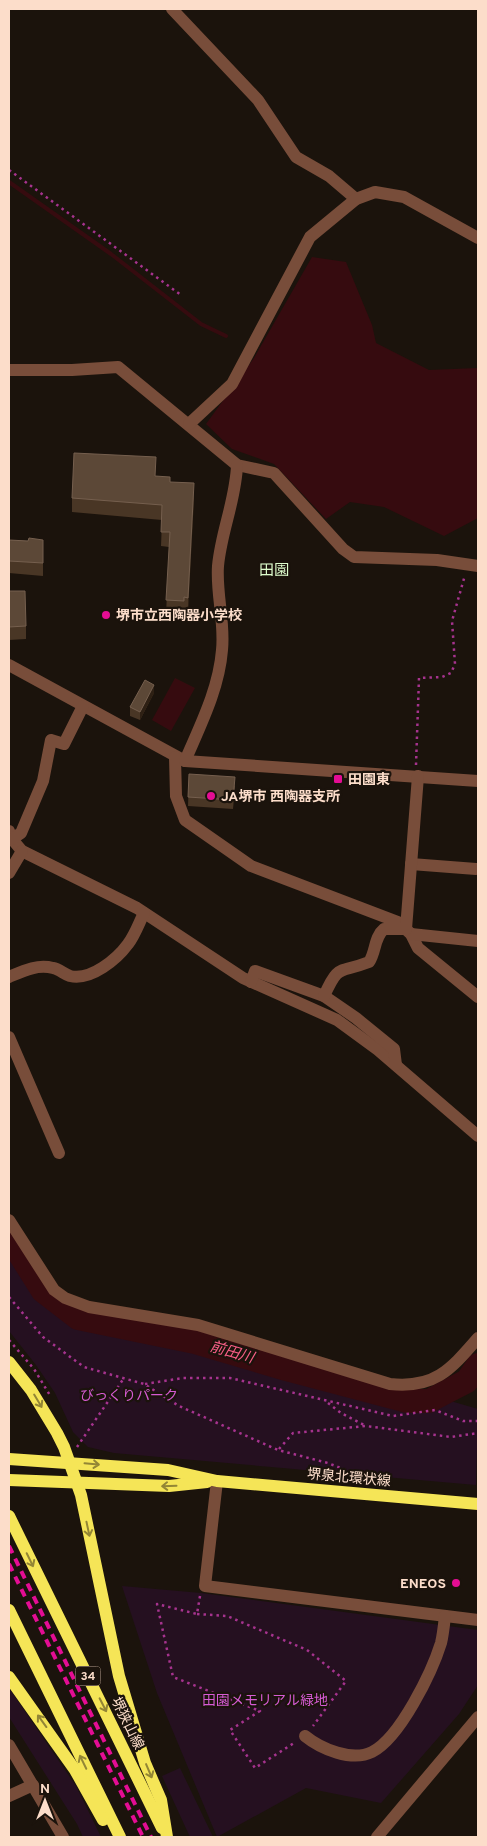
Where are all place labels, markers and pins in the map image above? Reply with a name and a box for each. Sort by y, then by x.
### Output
place label: 堺市立西陶器小学校 [116,608,242,625]
marker: 堺市立西陶器小学校 [100,609,112,621]
place label: 田園東 [348,772,390,789]
marker: 田園東 [332,773,344,785]
place label: JA堺市 西陶器支所 [221,789,340,806]
marker: JA堺市 西陶器支所 [205,790,217,802]
place label: ENEOS [400,1576,446,1593]
marker: ENEOS [450,1577,462,1589]

